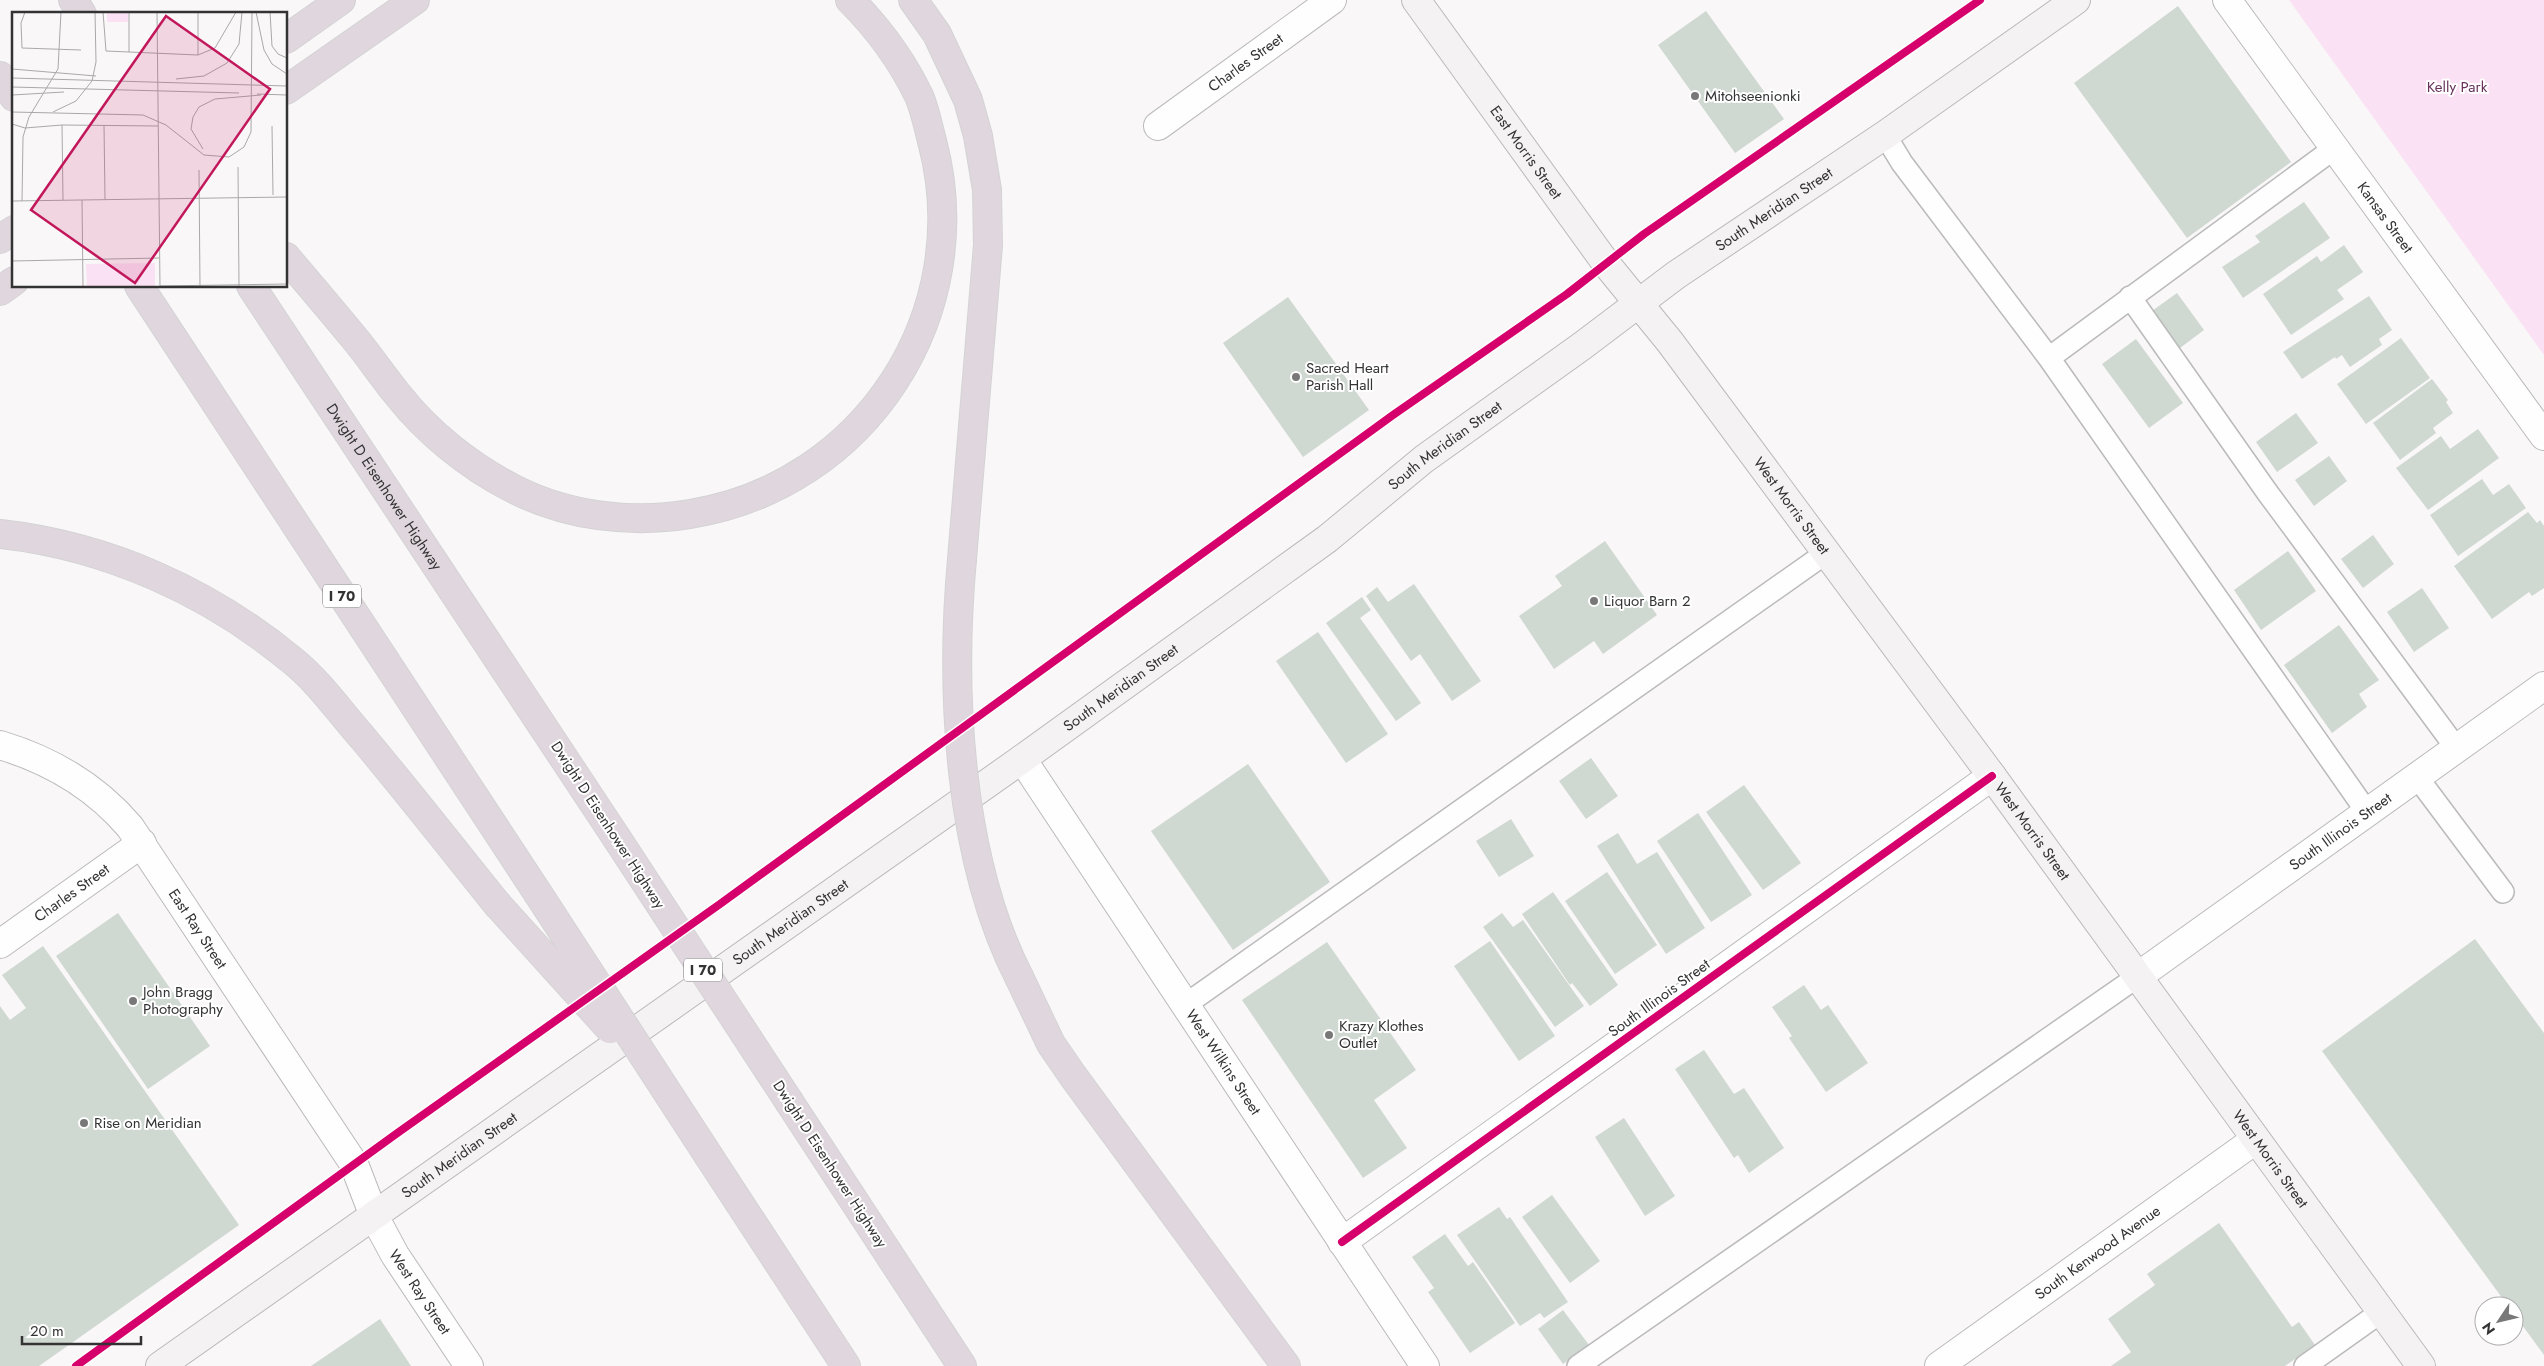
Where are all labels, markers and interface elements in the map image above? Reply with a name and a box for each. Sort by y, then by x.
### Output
inset map [12,12,288,288]
street label: Charles Street [1203,28,1288,97]
park label: Kelly Park [2427,76,2488,98]
place label: Mitohseenionki [1705,85,1801,107]
marker: Mitohseenionki [1689,90,1701,102]
street label: East Morris Street [1485,101,1568,204]
street label: South Meridian Street [1711,162,1837,257]
street label: Kansas Street [2352,177,2419,258]
place label: Sacred Heart Parish Hall [1306,357,1389,396]
marker: Sacred Heart Parish Hall [1290,371,1302,383]
street label: South Meridian Street [1383,395,1507,495]
street label: Dwight D Eisenhower Highway [321,399,448,575]
street label: West Morris Street [1748,452,1835,559]
road number: I 70 [323,584,361,608]
place label: Liquor Barn 2 [1604,590,1691,612]
marker: Liquor Barn 2 [1588,595,1600,607]
street label: South Meridian Street [1059,638,1183,737]
street label: Dwight D Eisenhower Highway [545,737,671,913]
street label: West Morris Street [1989,778,2076,885]
street label: South Illinois Street [2285,787,2396,876]
street label: Charles Street [29,858,114,928]
street label: South Meridian Street [728,873,853,971]
street label: East Ray Street [163,884,233,974]
street label: South Illinois Street [1604,953,1715,1042]
road number: I 70 [684,958,722,982]
place label: John Bragg Photography [141,981,223,1020]
marker: John Bragg Photography [127,995,139,1007]
street label: West Wilkins Street [1180,1005,1267,1120]
place label: Krazy Klothes Outlet [1339,1015,1423,1054]
marker: Krazy Klothes Outlet [1323,1029,1335,1041]
street label: Dwight D Eisenhower Highway [767,1076,893,1252]
street label: West Morris Street [2227,1105,2314,1213]
street label: South Meridian Street [397,1107,522,1204]
place label: Rise on Meridian [94,1112,202,1134]
marker: Rise on Meridian [78,1117,90,1129]
street label: South Kenwood Avenue [2030,1200,2165,1305]
street label: West Ray Street [383,1245,456,1339]
north arrow [2474,1296,2524,1346]
scale bar [22,1314,141,1346]
text: N [2477,1318,2500,1339]
text: 20 m [30,1320,64,1342]

